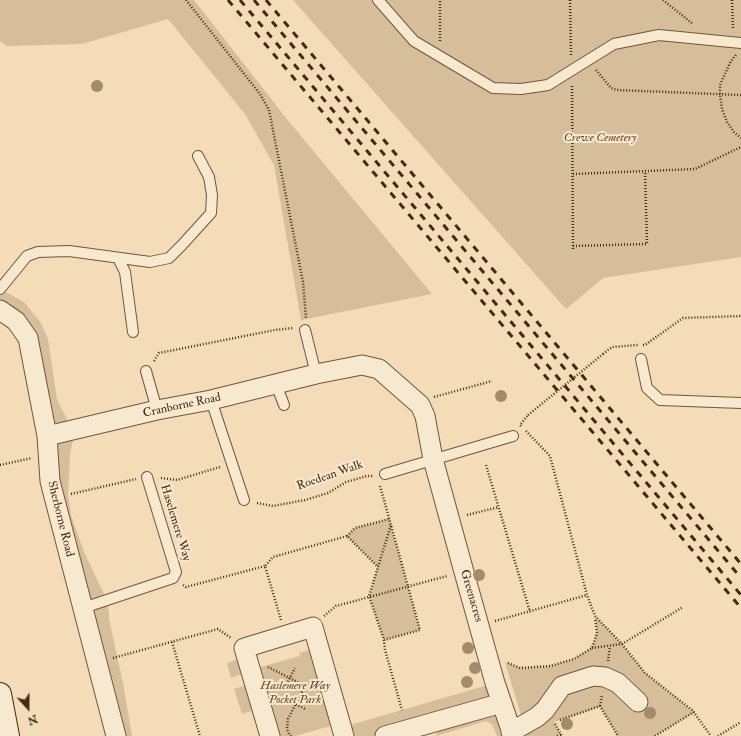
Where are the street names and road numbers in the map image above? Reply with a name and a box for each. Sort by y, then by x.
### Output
street label: Cranborne Road [142,391,222,421]
street label: Roedean Walk [295,458,365,494]
street label: Sherborne Road [44,480,76,558]
street label: Haselemere Way [156,483,194,563]
street label: Greenacres [457,568,485,624]

